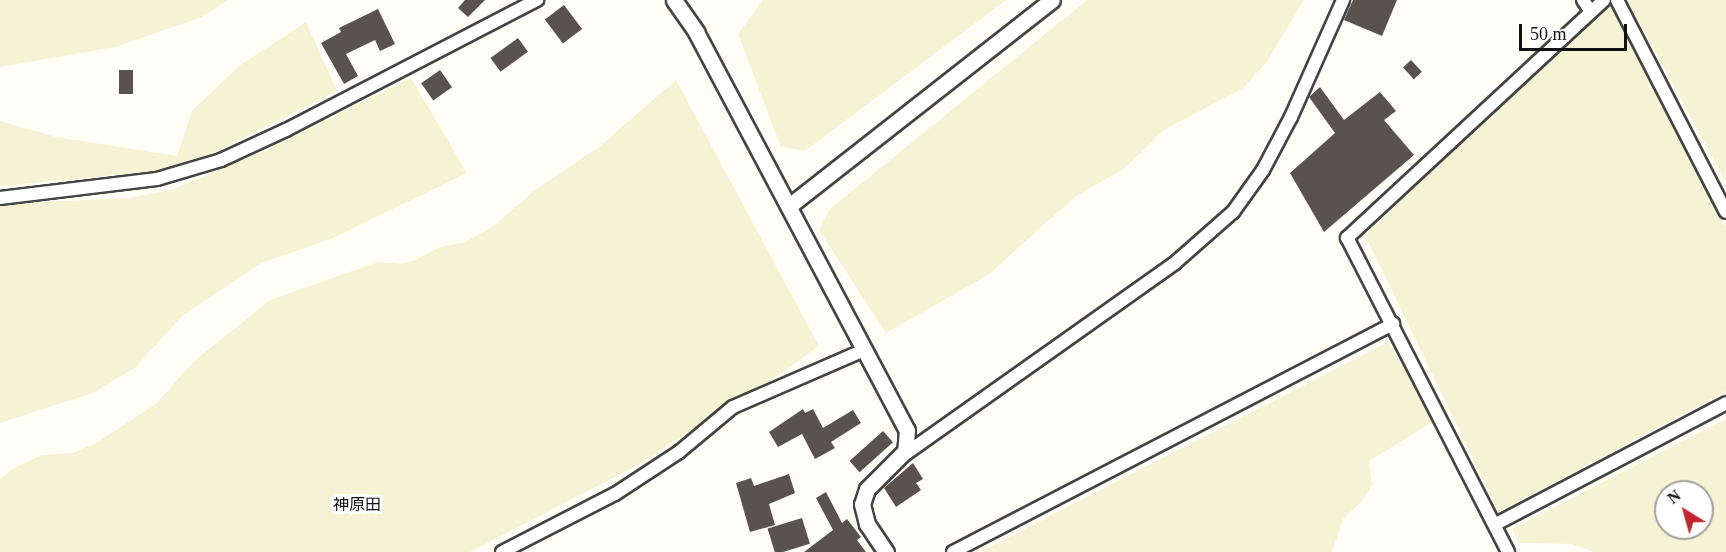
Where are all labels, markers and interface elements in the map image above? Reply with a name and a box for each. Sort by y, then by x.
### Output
scale bar [1522,12,1630,50]
text: 50 m [1530,24,1567,44]
north arrow [1654,480,1714,540]
text: N [1664,487,1684,507]
district label: 神原田 [333,495,381,515]

